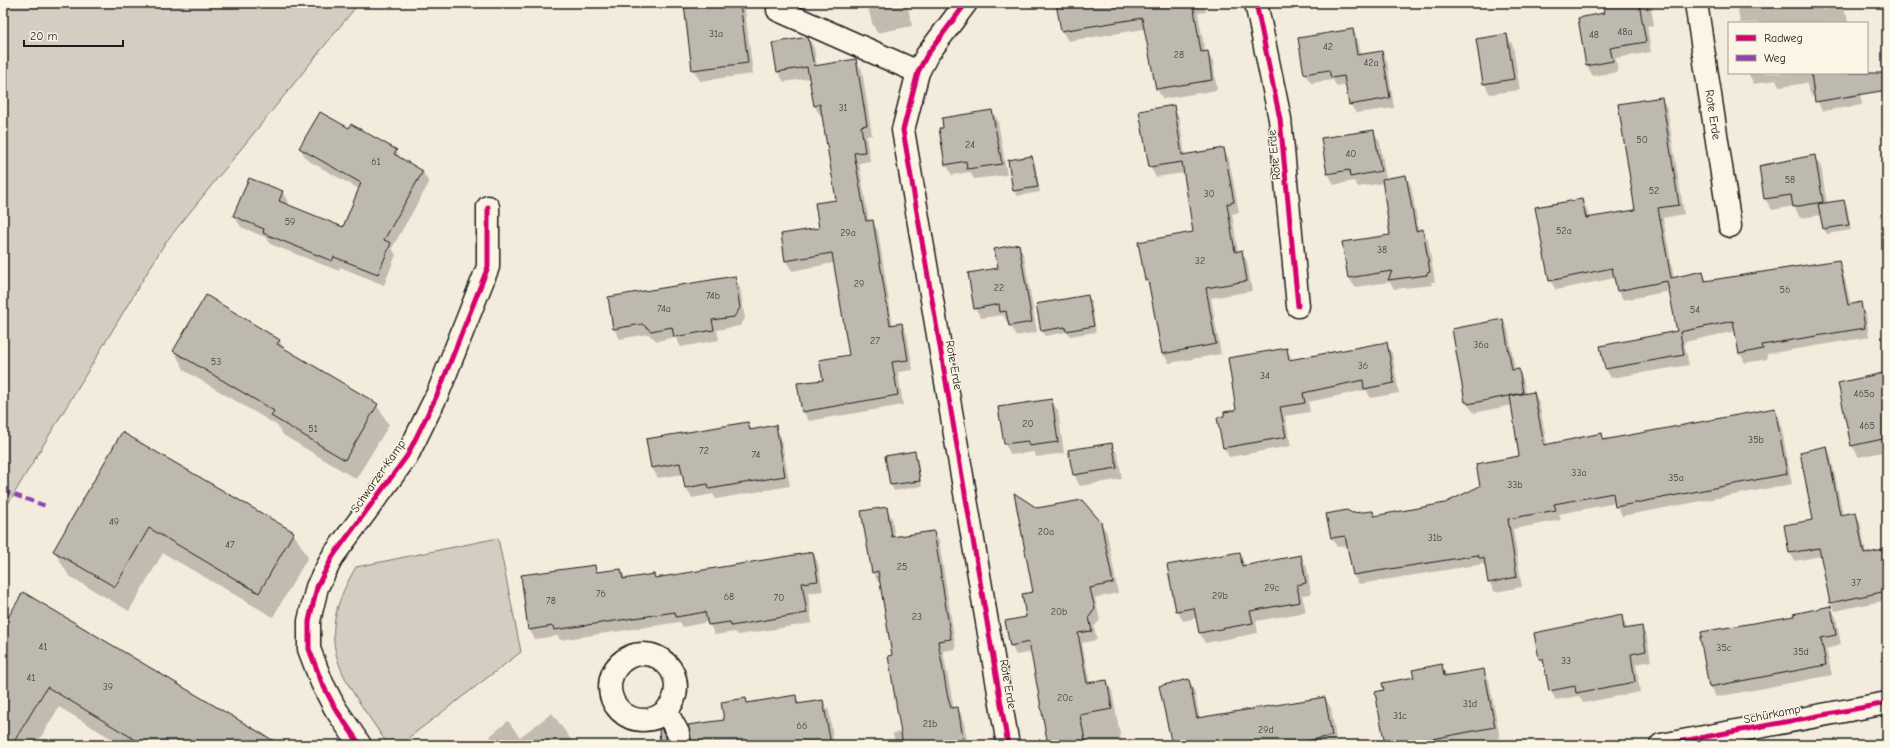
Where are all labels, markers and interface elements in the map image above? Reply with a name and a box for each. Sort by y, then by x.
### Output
scale bar [24,22,123,48]
legend [1728,22,1868,74]
house number: 48a [1617,26,1633,38]
house number: 31a [709,28,723,40]
text: 20 m [30,29,58,43]
house number: 48 [1589,29,1599,41]
text: Radweg [1764,31,1803,45]
house number: 42 [1323,41,1333,53]
house number: 28 [1174,49,1184,61]
text: Weg [1764,51,1786,65]
house number: 42a [1363,57,1379,69]
street label: Rote Erde [1702,89,1724,141]
house number: 31 [838,102,848,114]
street label: Rote Erde [1264,129,1284,181]
house number: 50 [1636,134,1648,146]
house number: 24 [965,139,975,151]
house number: 40 [1346,148,1356,160]
house number: 61 [371,156,381,168]
house number: 58 [1785,174,1795,186]
house number: 52 [1649,185,1659,197]
house number: 30 [1203,188,1215,200]
house number: 59 [285,216,295,228]
house number: 52a [1556,225,1572,237]
house number: 29a [840,227,856,239]
house number: 38 [1377,244,1387,256]
house number: 32 [1195,255,1205,267]
house number: 29 [854,278,864,290]
house number: 22 [994,282,1004,294]
house number: 56 [1780,284,1790,296]
house number: 74b [706,290,720,302]
house number: 74a [657,303,671,315]
house number: 54 [1690,304,1700,316]
house number: 27 [870,335,880,347]
street label: Rote Erde [943,339,965,391]
house number: 36a [1473,339,1489,351]
house number: 53 [211,356,221,368]
house number: 36 [1358,360,1368,372]
house number: 34 [1260,370,1270,382]
house number: 465a [1854,388,1874,400]
house number: 20 [1022,418,1034,430]
house number: 465 [1859,420,1875,432]
house number: 51 [308,423,318,435]
house number: 35b [1748,434,1764,446]
street label: Schwarzer Kamp [348,437,408,515]
house number: 72 [699,445,709,457]
house number: 74 [752,449,761,461]
house number: 33a [1571,467,1587,479]
house number: 35a [1668,472,1684,484]
house number: 33b [1507,479,1523,491]
house number: 49 [109,516,119,528]
house number: 20a [1038,526,1054,538]
house number: 31b [1428,532,1442,544]
house number: 47 [225,539,235,551]
house number: 25 [897,561,907,573]
house number: 37 [1851,577,1861,589]
house number: 29c [1264,582,1280,594]
house number: 76 [596,588,606,600]
house number: 29b [1212,590,1228,602]
house number: 68 [724,591,734,603]
house number: 70 [774,592,784,604]
house number: 78 [546,595,556,607]
house number: 20b [1051,606,1067,618]
house number: 23 [912,611,922,623]
house number: 41 [39,641,47,653]
house number: 35c [1716,642,1732,654]
house number: 35d [1793,646,1809,658]
house number: 33 [1561,655,1571,667]
street label: Rote Erde [997,658,1019,710]
house number: 41 [27,672,35,684]
house number: 39 [103,681,113,693]
house number: 20c [1057,692,1073,704]
house number: 31d [1463,698,1477,710]
street label: Schürkamp [1742,702,1802,726]
house number: 31c [1393,710,1407,722]
house number: 21b [923,718,937,730]
house number: 66 [797,720,807,732]
house number: 29d [1258,724,1274,736]

